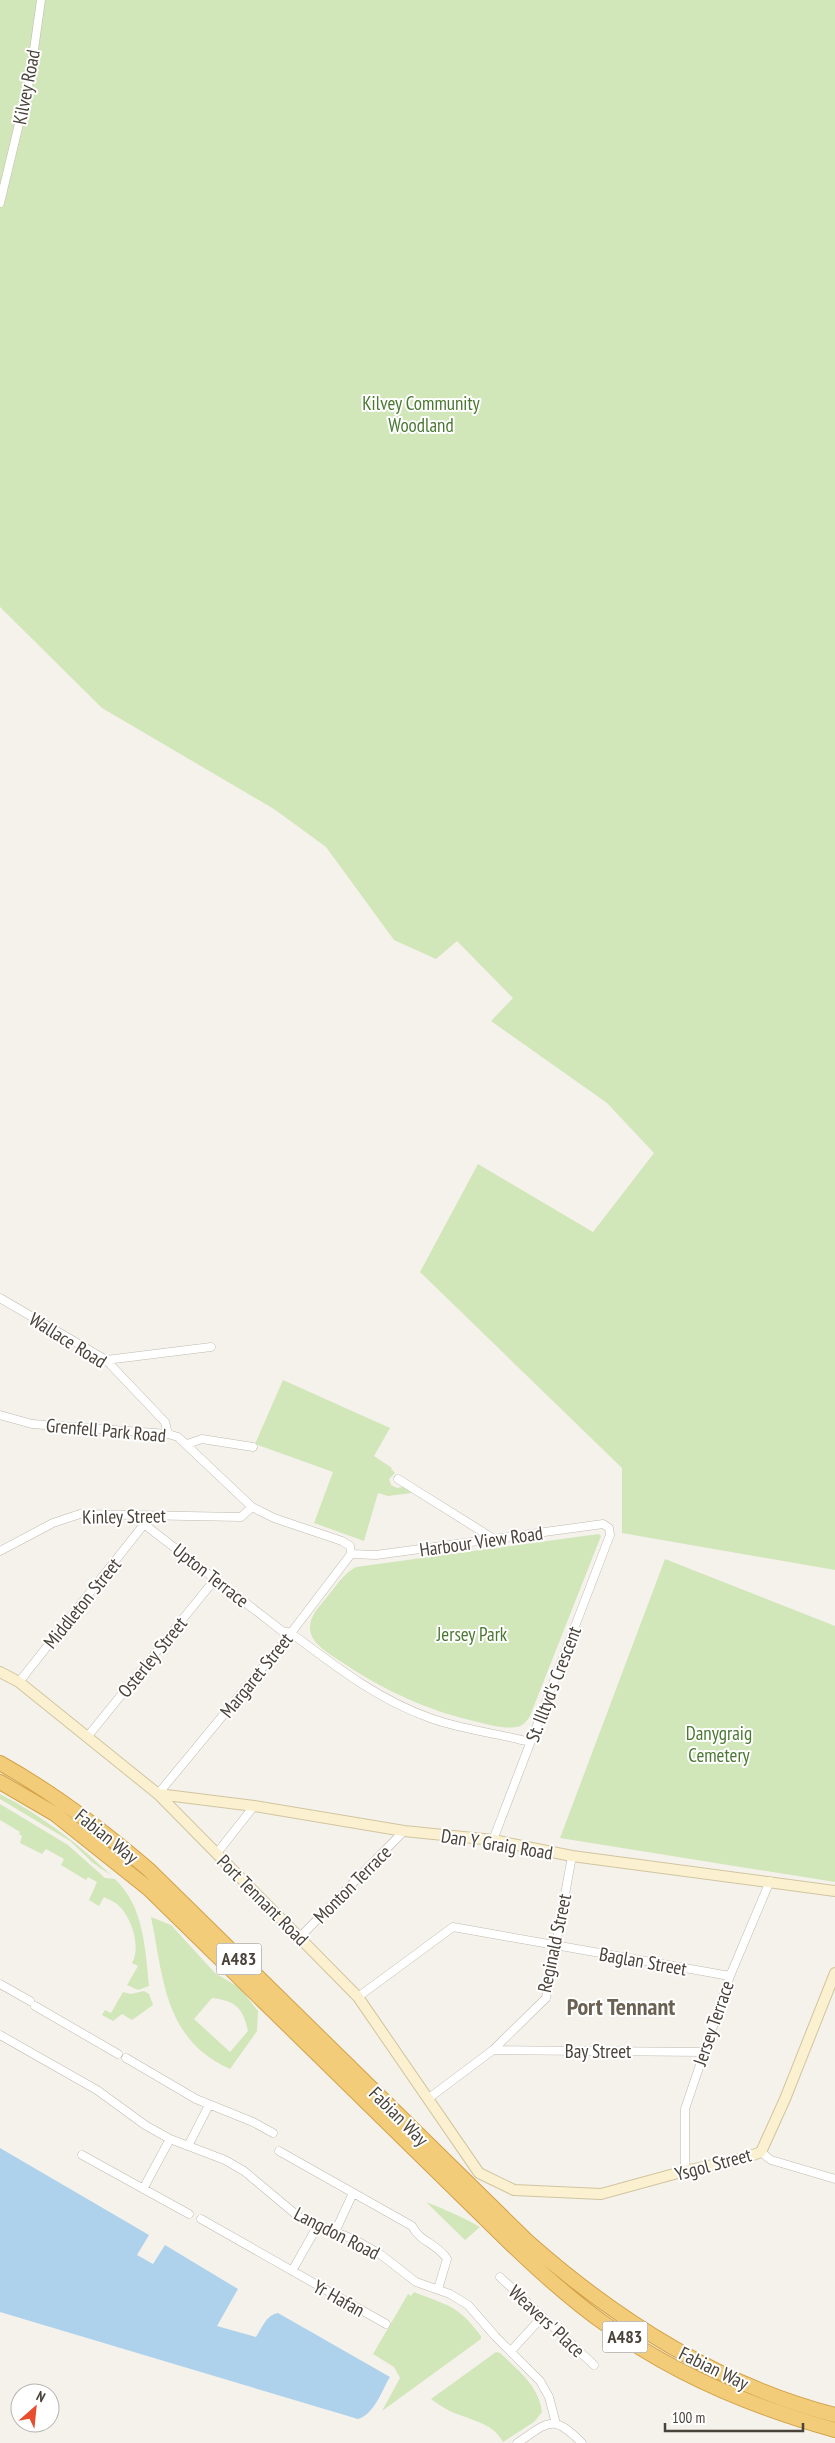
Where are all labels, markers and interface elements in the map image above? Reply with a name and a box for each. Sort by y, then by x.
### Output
street label: Kilvey Road [7,47,45,127]
park label: Kilvey Community Woodland [362,391,481,437]
street label: Wallace Road [25,1307,111,1373]
street label: Grenfell Park Road [45,1413,167,1447]
street label: Kinley Street [82,1503,167,1529]
street label: Harbour View Road [418,1520,544,1562]
street label: Upton Terrace [168,1538,254,1612]
street label: Middleton Street [38,1552,126,1653]
street label: Osterley Street [112,1611,192,1702]
park label: Jersey Park [436,1622,508,1646]
street label: St. Illtyd's Crescent [520,1622,586,1745]
street label: Margaret Street [214,1627,298,1722]
park label: Danygraig Cemetery [686,1721,752,1767]
street label: Fabian Way [71,1803,144,1869]
street label: Dan Y Graig Road [439,1823,555,1865]
street label: Monton Terrace [308,1840,396,1928]
street label: Port Tennant Road [212,1849,314,1951]
street label: Reginald Street [532,1891,576,1995]
street label: Baglan Street [597,1941,689,1981]
road number: A483 [216,1944,262,1975]
street label: Jersey Terrace [687,1977,739,2070]
district label: Port Tennant [567,1991,675,2022]
street label: Bay Street [565,2039,632,2063]
street label: Fabian Way [364,2081,434,2151]
street label: Ysgol Street [672,2142,755,2186]
street label: Langdon Road [290,2201,384,2265]
street label: Yr Hafan [309,2274,369,2322]
street label: Weavers' Place [504,2280,590,2362]
road number: A483 [602,2322,648,2352]
street label: Fabian Way [675,2341,753,2395]
north arrow [10,2383,60,2433]
text: N [33,2387,48,2406]
scale bar [665,2400,802,2432]
text: 100 m [672,2408,705,2427]

